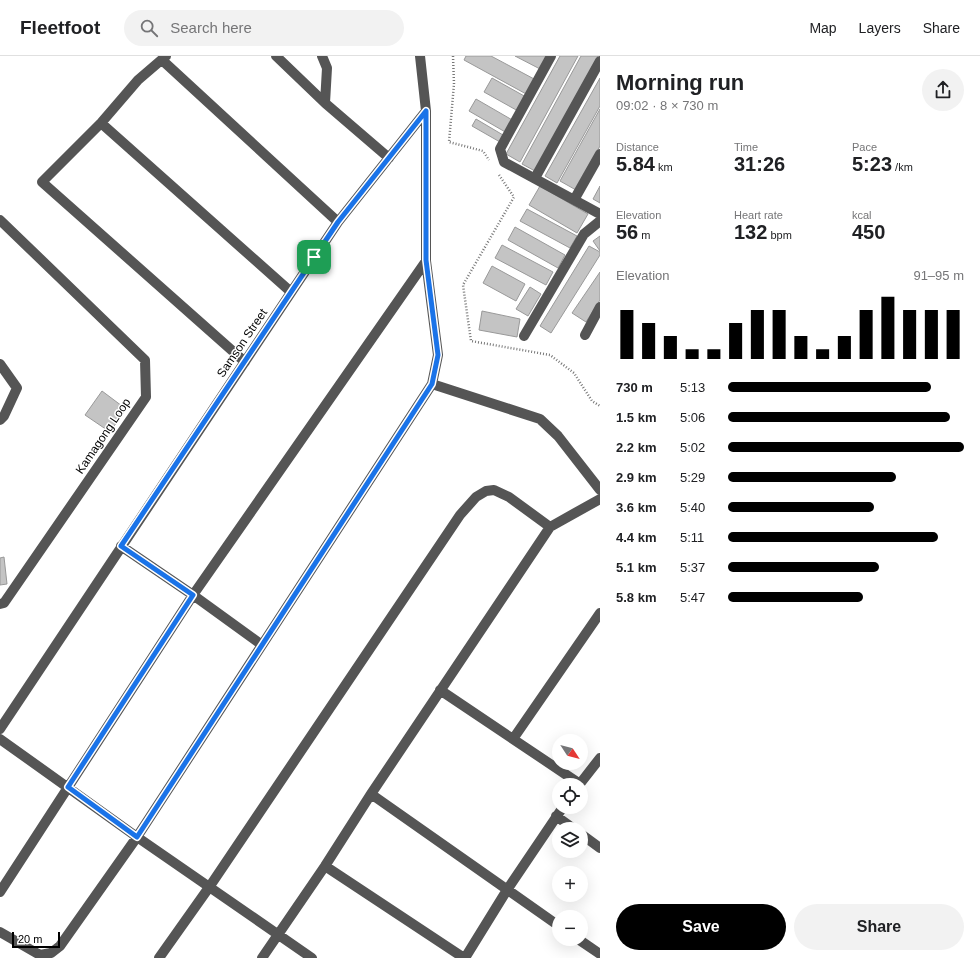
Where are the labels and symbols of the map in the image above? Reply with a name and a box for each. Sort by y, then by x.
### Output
pin [297,240,331,274]
street label: Samson Street [214,306,270,380]
street label: Kamagong Loop [73,395,134,476]
north arrow [552,734,588,770]
scale bar [12,930,60,949]

